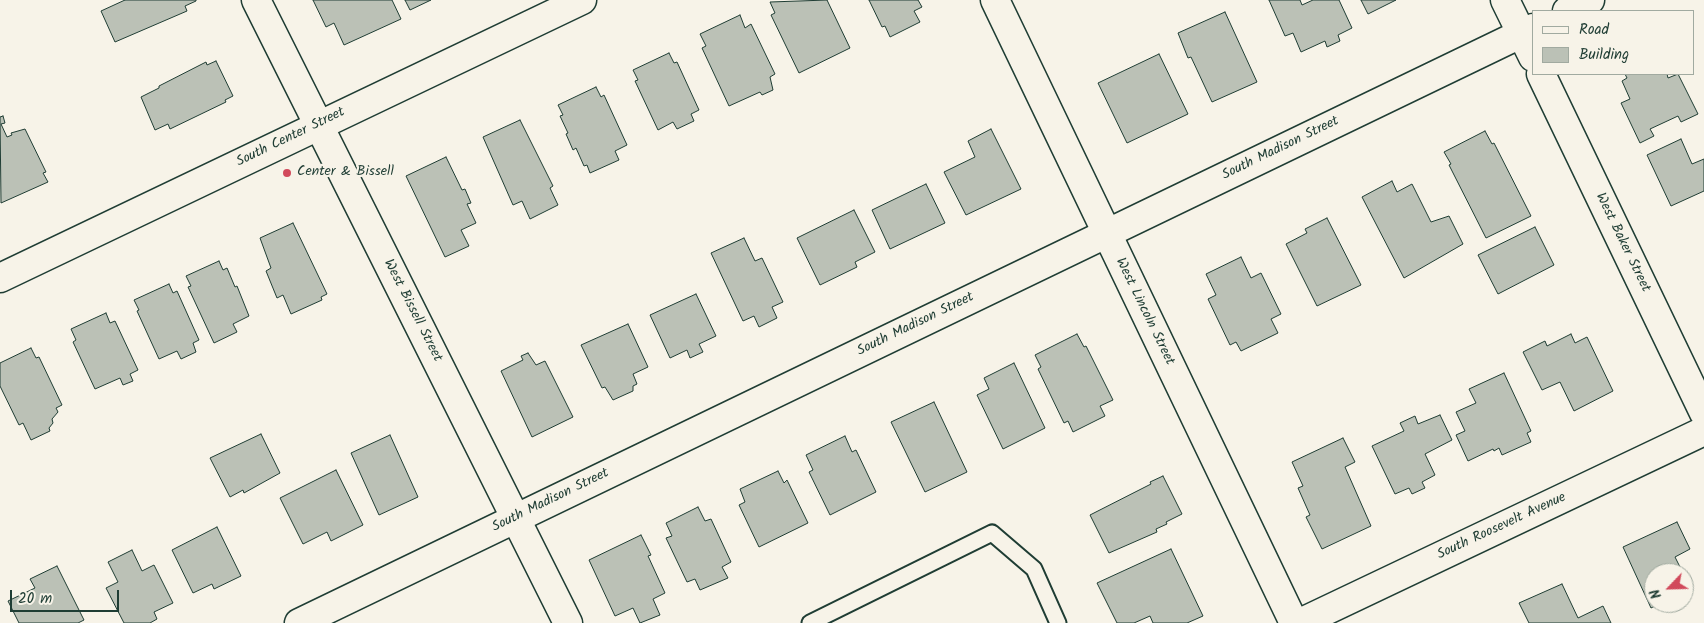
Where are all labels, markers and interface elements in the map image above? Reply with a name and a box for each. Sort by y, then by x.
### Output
legend [1532,10,1694,75]
text: Road [1579,18,1609,42]
text: Building [1579,43,1629,67]
street label: South Center Street [234,104,348,172]
street label: South Madison Street [1220,113,1342,185]
place label: Center & Bissell [297,165,394,181]
marker: Center & Bissell [281,167,293,179]
street label: West Baker Street [1591,191,1653,295]
street label: West Lincoln Street [1111,256,1177,368]
street label: West Bissell Street [379,257,445,365]
street label: South Madison Street [855,289,977,361]
street label: South Madison Street [490,465,612,537]
street label: South Roosevelt Avenue [1435,490,1569,564]
north arrow [1644,563,1694,613]
scale bar [12,580,121,612]
text: N [1644,585,1668,602]
text: 20 m [18,587,52,611]

